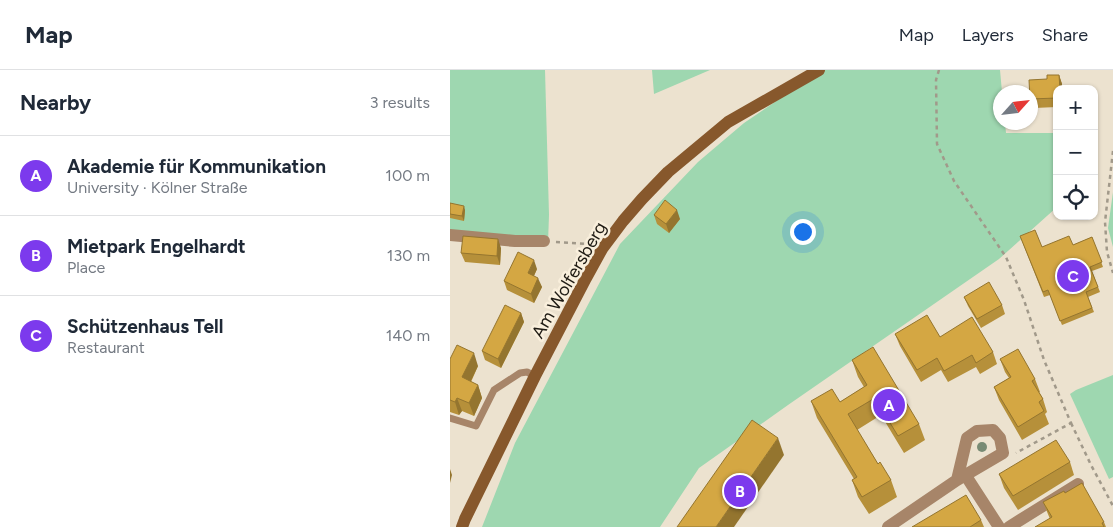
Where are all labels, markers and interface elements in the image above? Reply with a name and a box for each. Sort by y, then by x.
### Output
text: Map [25,20,73,49]
text: Map [899,24,934,46]
text: Layers [962,24,1014,46]
text: Share [1042,24,1088,46]
north arrow [993,85,1038,130]
map controls [1053,85,1098,220]
button: + [1053,85,1098,130]
text: Nearby [20,90,91,115]
text: 3 results [370,93,430,112]
button: − [1053,130,1098,175]
text: Akademie für Kommunikation [67,155,326,178]
text: A [30,166,42,185]
text: 100 m [385,166,430,185]
button: locate [1053,175,1098,220]
text: University · Kölner Straße [67,178,247,197]
street label: Am Wolfersberg [527,218,611,342]
your location [790,219,816,245]
text: Mietpark Engelhardt [67,235,246,258]
text: B [31,246,41,265]
text: 130 m [387,246,430,265]
pin: C [1057,257,1089,295]
text: Place [67,258,105,277]
text: Schützenhaus Tell [67,315,223,338]
text: C [30,326,42,345]
text: 140 m [386,326,430,345]
text: Restaurant [67,338,145,357]
pin: A [873,386,905,424]
pin: B [724,472,756,510]

